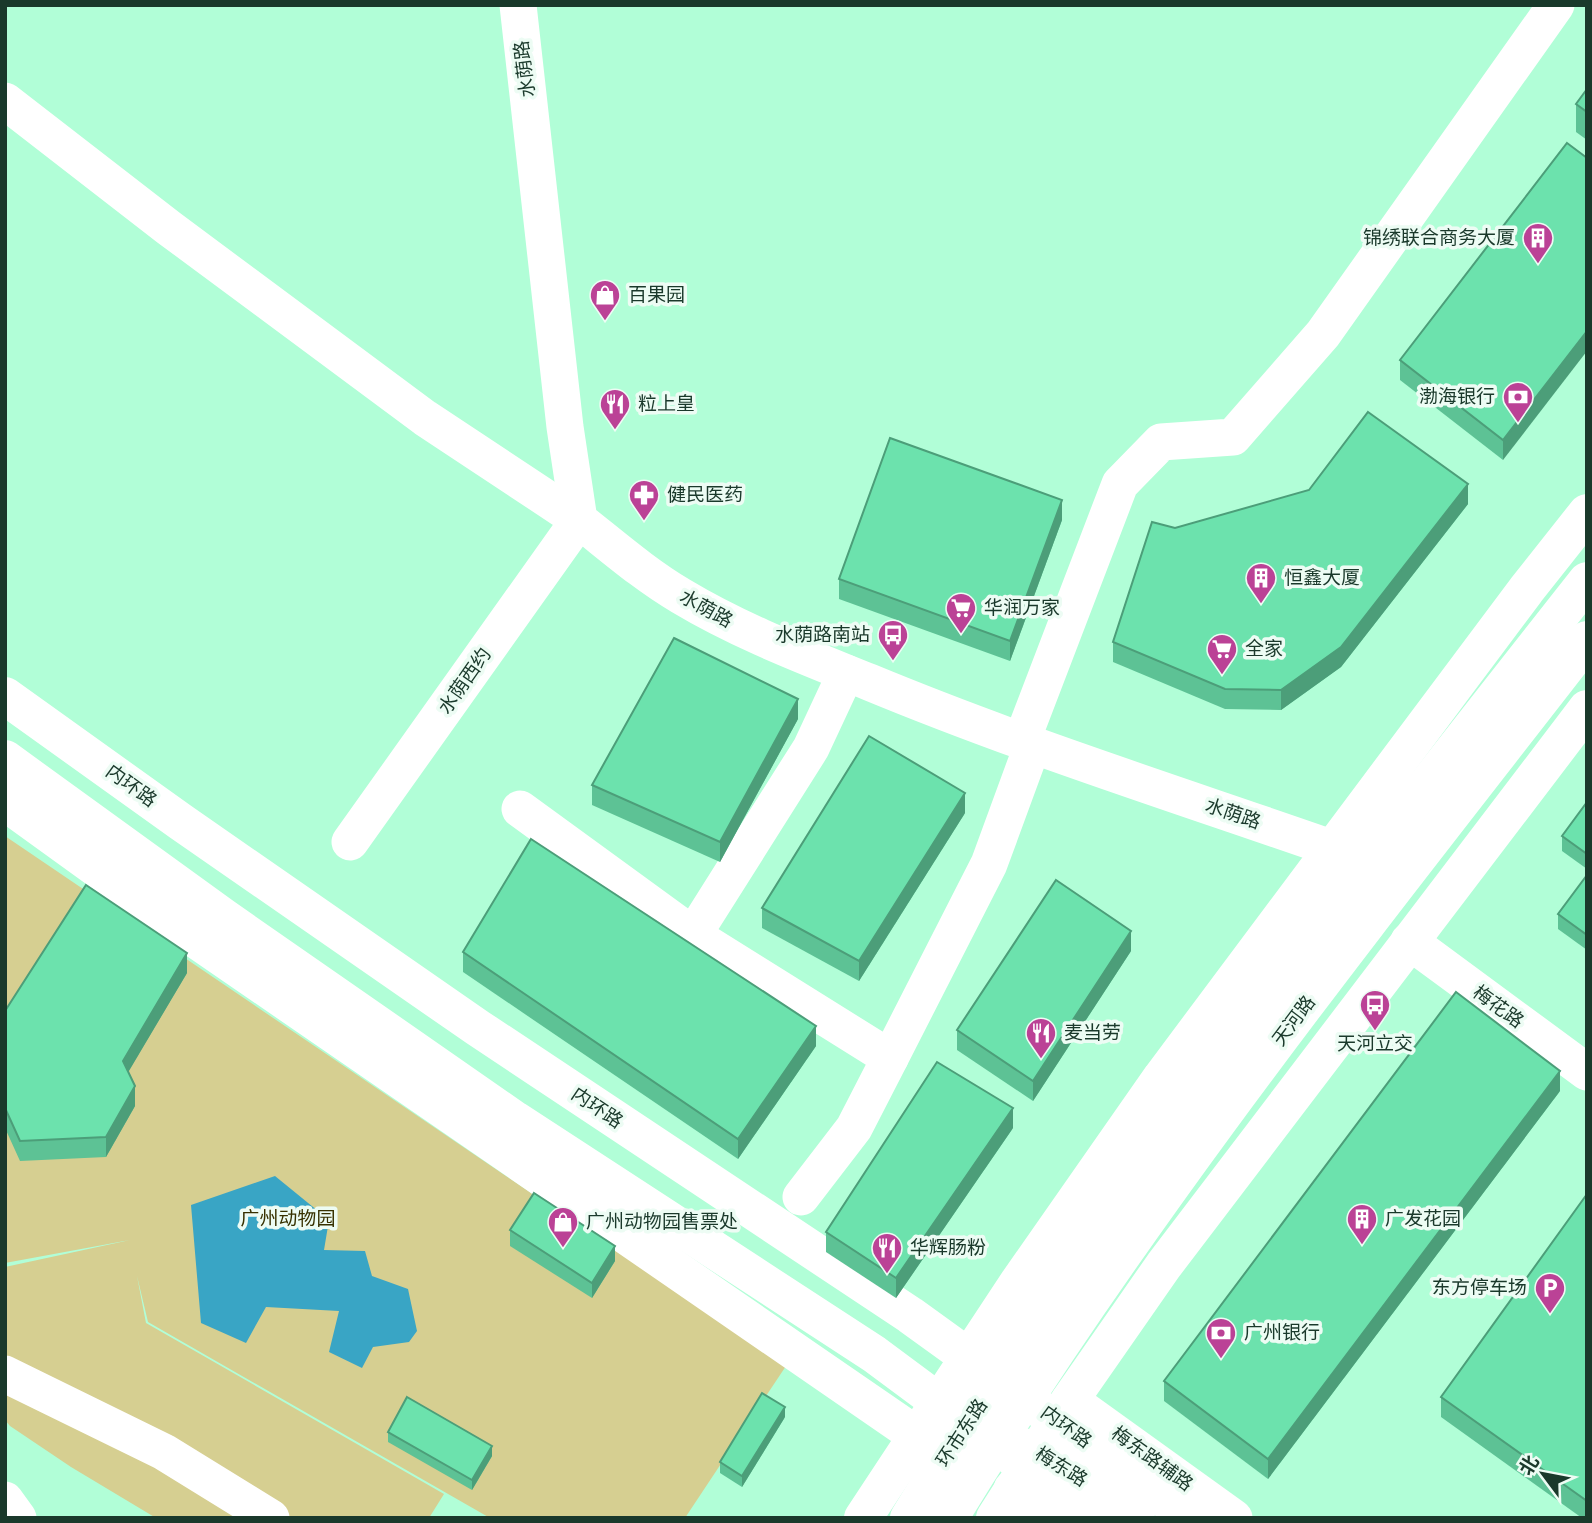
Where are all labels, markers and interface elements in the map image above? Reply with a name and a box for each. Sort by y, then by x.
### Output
street label: 水荫路 [509,39,541,99]
building icon: 锦绣联合商务大厦 [1521,221,1555,265]
place label: 锦绣联合商务大厦 [1363,225,1515,251]
shop icon: 百果园 [588,278,622,322]
place label: 百果园 [628,282,685,308]
bank icon: 渤海银行 [1501,380,1535,424]
place label: 渤海银行 [1419,384,1495,410]
restaurant icon: 粒上皇 [598,387,632,431]
place label: 粒上皇 [638,391,695,417]
pharmacy icon: 健民医药 [627,478,661,522]
place label: 健民医药 [667,482,743,508]
building icon: 恒鑫大厦 [1244,561,1278,605]
place label: 恒鑫大厦 [1284,565,1360,591]
street label: 水荫路 [675,584,737,634]
supermarket icon: 华润万家 [944,591,978,635]
place label: 华润万家 [984,595,1060,621]
bus stop icon: 水荫路南站 [876,618,910,662]
place label: 水荫路南站 [775,622,870,648]
supermarket icon: 全家 [1205,632,1239,676]
place label: 全家 [1245,636,1283,662]
street label: 水荫西约 [433,642,497,720]
street label: 内环路 [100,759,162,813]
street label: 水荫路 [1202,792,1264,836]
street label: 梅花路 [1467,980,1529,1034]
bus stop icon: 天河立交 [1358,988,1392,1032]
street label: 天河路 [1266,990,1322,1052]
restaurant icon: 麦当劳 [1024,1016,1058,1060]
place label: 麦当劳 [1064,1020,1121,1046]
place label: 天河立交 [1337,1031,1413,1057]
street label: 内环路 [566,1081,628,1135]
building icon: 广发花园 [1345,1202,1379,1246]
shop icon: 广州动物园售票处 [546,1205,580,1249]
park label: 广州动物园 [240,1206,336,1232]
place label: 广发花园 [1385,1206,1461,1232]
place label: 广州动物园售票处 [586,1209,738,1235]
restaurant icon: 华辉肠粉 [870,1231,904,1275]
place label: 华辉肠粉 [910,1235,986,1261]
parking icon: 东方停车场 [1533,1271,1567,1315]
place label: 东方停车场 [1432,1275,1527,1301]
bank icon: 广州银行 [1204,1316,1238,1360]
place label: 广州银行 [1244,1320,1320,1346]
street label: 环市东路 [930,1394,994,1472]
street label: 内环路 [1035,1400,1097,1454]
street label: 梅东路辅路 [1106,1421,1198,1497]
north arrow [1508,1439,1578,1509]
street label: 梅东路 [1030,1441,1092,1493]
text: 北 [1513,1451,1545,1480]

